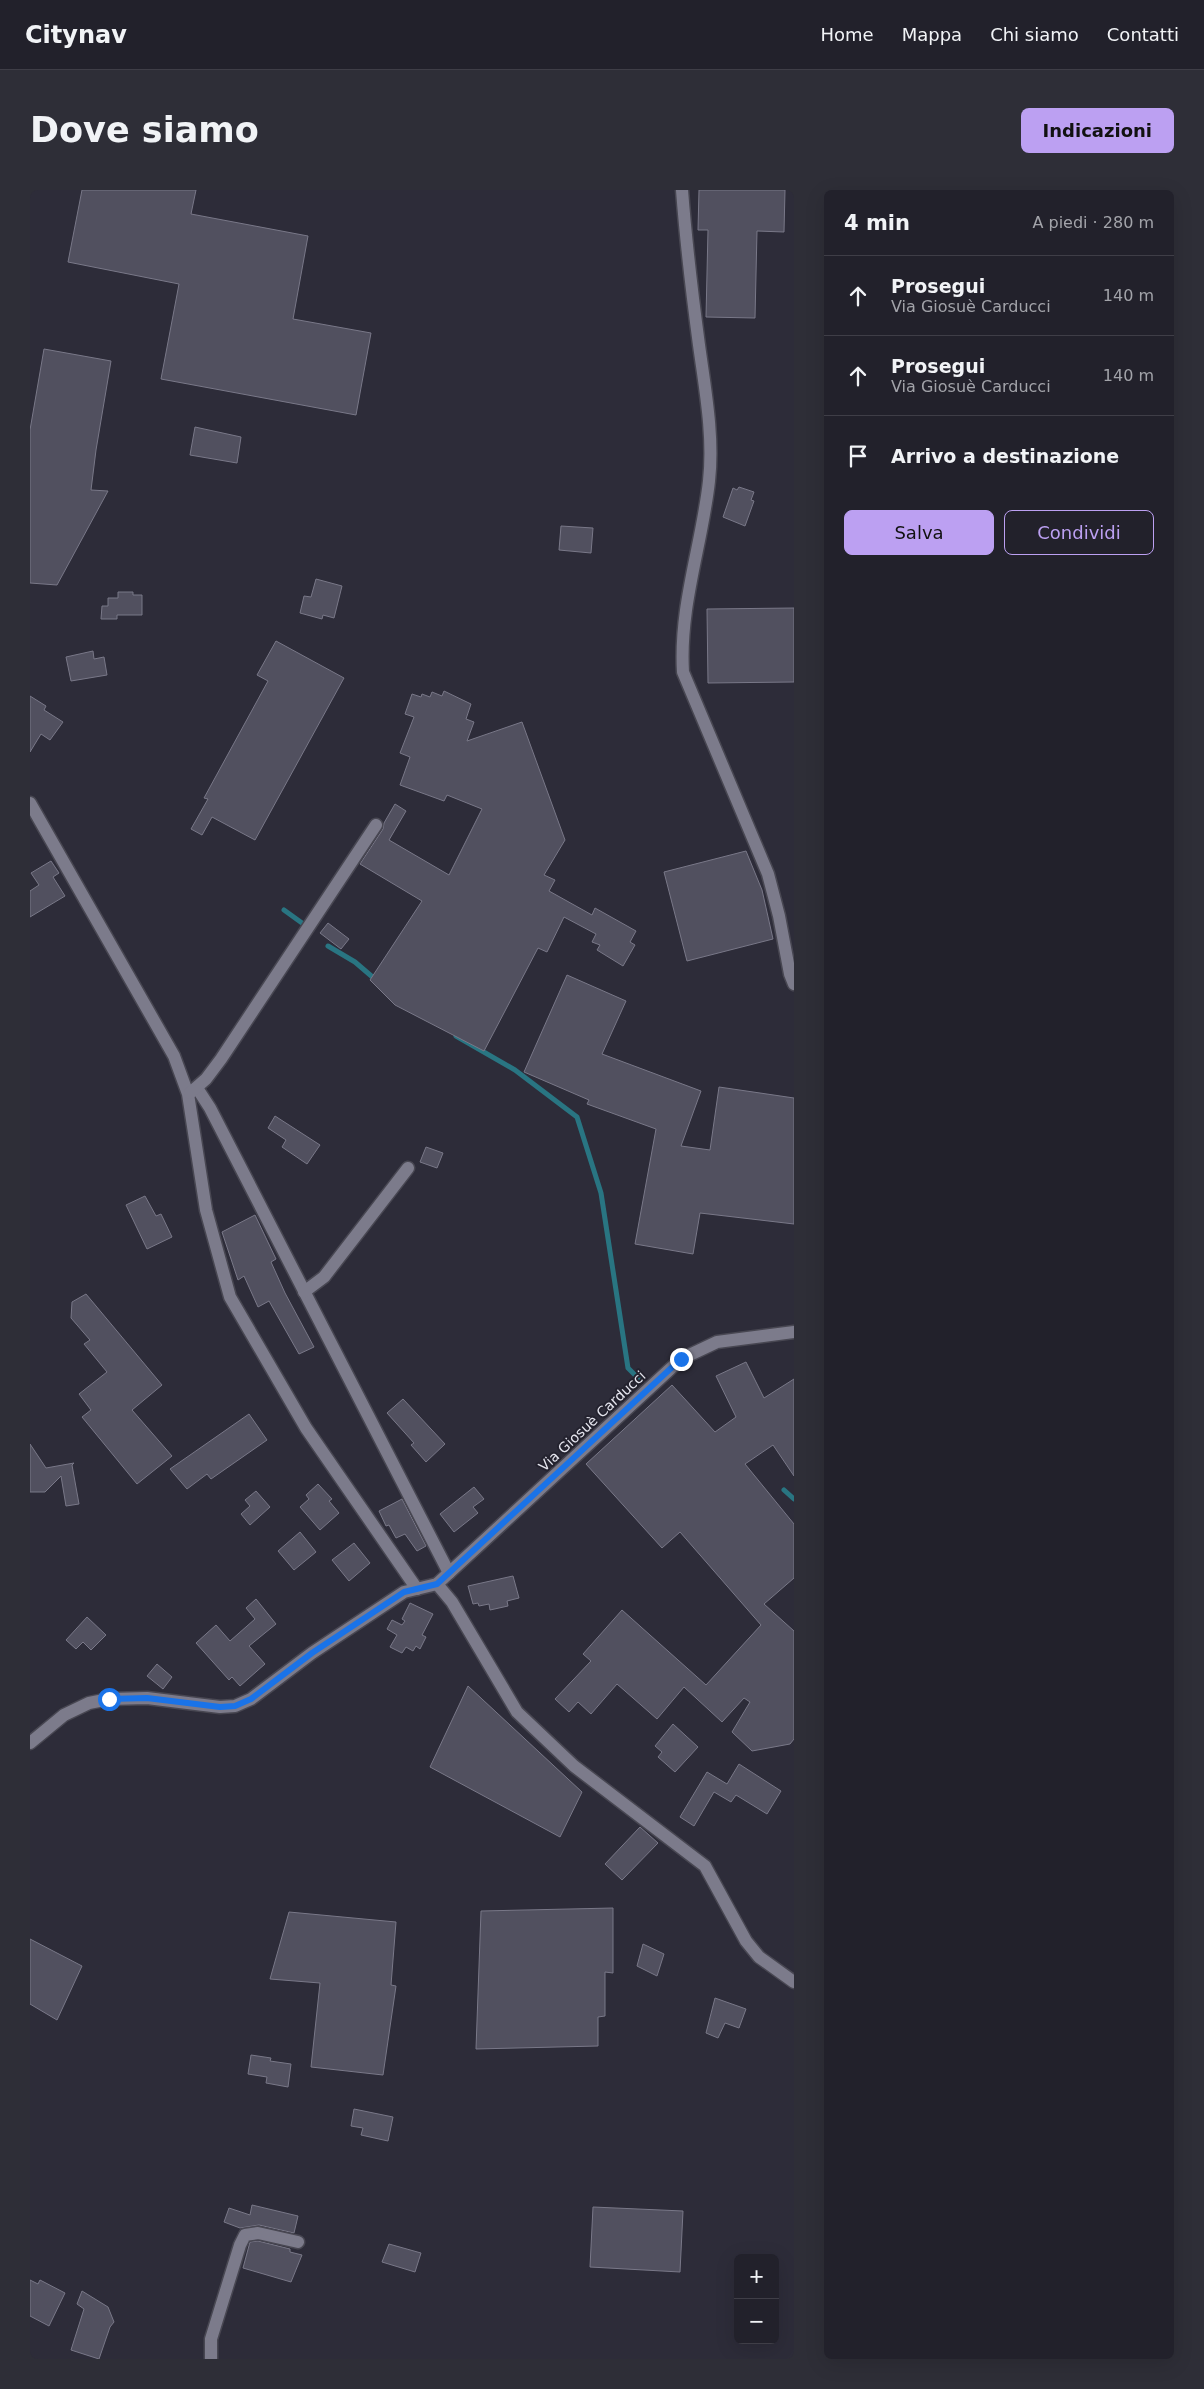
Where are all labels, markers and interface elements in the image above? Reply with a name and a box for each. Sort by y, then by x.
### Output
text: Citynav [25,21,127,49]
text: Home [821,24,874,45]
text: Mappa [902,24,962,45]
text: Chi siamo [990,24,1079,45]
text: Contatti [1107,24,1179,45]
button: Indicazioni [1021,108,1174,153]
text: Dove siamo [30,110,259,150]
text: 4 min [844,211,910,235]
text: A piedi · 280 m [1032,213,1154,232]
text: Prosegui [891,275,985,297]
icon: ahead [844,282,872,310]
text: 140 m [1103,286,1154,305]
text: Via Giosuè Carducci [891,297,1051,316]
text: Prosegui [891,355,985,377]
icon: ahead [844,362,872,390]
text: 140 m [1103,366,1154,385]
text: Via Giosuè Carducci [891,377,1051,396]
icon: arrive [844,442,872,470]
text: Arrivo a destinazione [891,445,1119,467]
button: Salva [844,510,994,555]
button: Condividi [1004,510,1154,555]
route end [670,1348,693,1371]
street label: Via Giosuè Carducci [535,1368,649,1474]
route start [98,1688,121,1711]
map controls [734,2254,779,2344]
button: + [734,2254,779,2299]
button: − [734,2299,779,2344]

